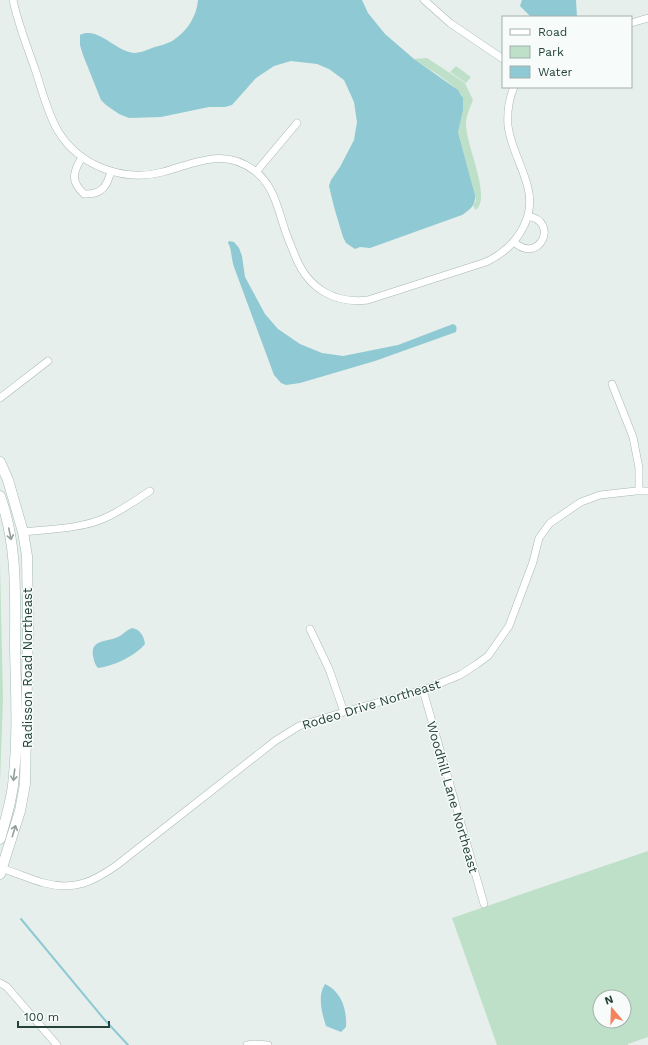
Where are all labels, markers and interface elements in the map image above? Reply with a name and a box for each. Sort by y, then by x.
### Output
legend [502,16,632,88]
text: Road [538,25,567,39]
text: Park [538,45,564,59]
text: Water [538,65,573,79]
one-way arrow [6,527,14,540]
street label: Radisson Road Northeast [20,587,35,748]
street label: Rodeo Drive Northeast [300,676,443,733]
street label: Woodhill Lane Northeast [424,720,482,875]
one-way arrow [10,768,18,781]
one-way arrow [11,825,18,838]
north arrow [592,989,632,1029]
text: N [603,993,615,1007]
scale bar [18,1003,109,1029]
text: 100 m [24,1010,59,1024]

